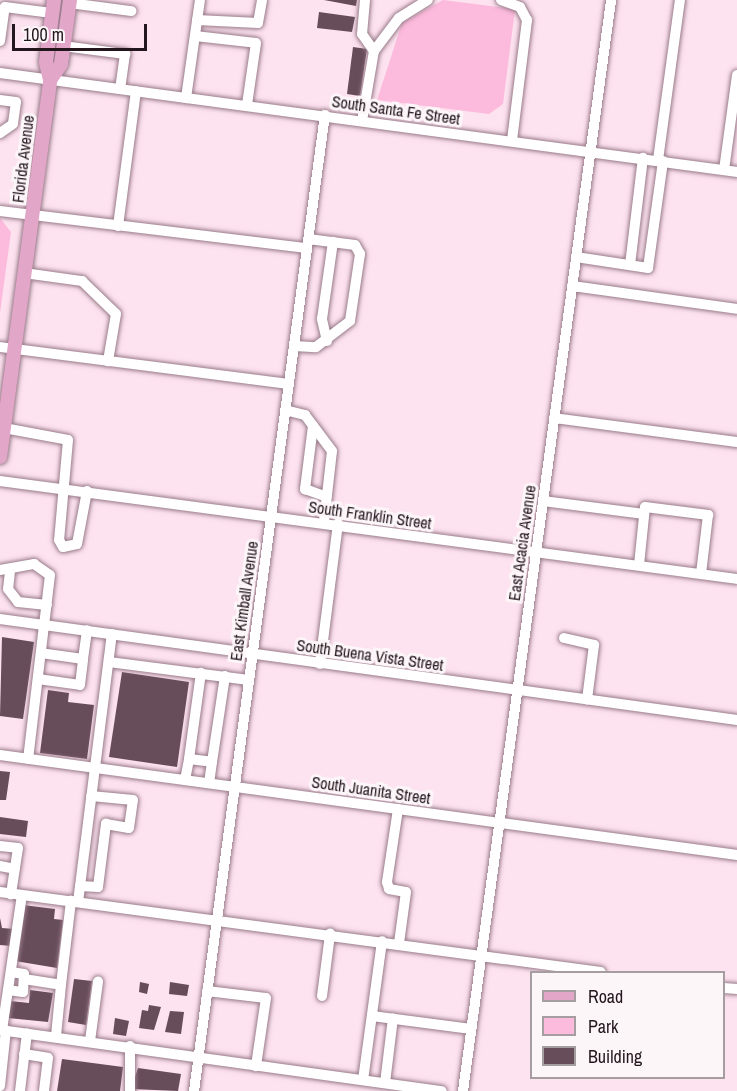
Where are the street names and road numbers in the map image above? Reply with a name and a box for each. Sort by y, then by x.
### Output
street label: South Santa Fe Street [331,92,461,128]
street label: Florida Avenue [8,114,38,204]
street label: East Acacia Avenue [504,483,540,603]
street label: South Franklin Street [307,497,433,533]
street label: East Kimball Avenue [226,539,262,663]
street label: South Buena Vista Street [295,635,445,675]
street label: South Juanita Street [310,772,432,808]

